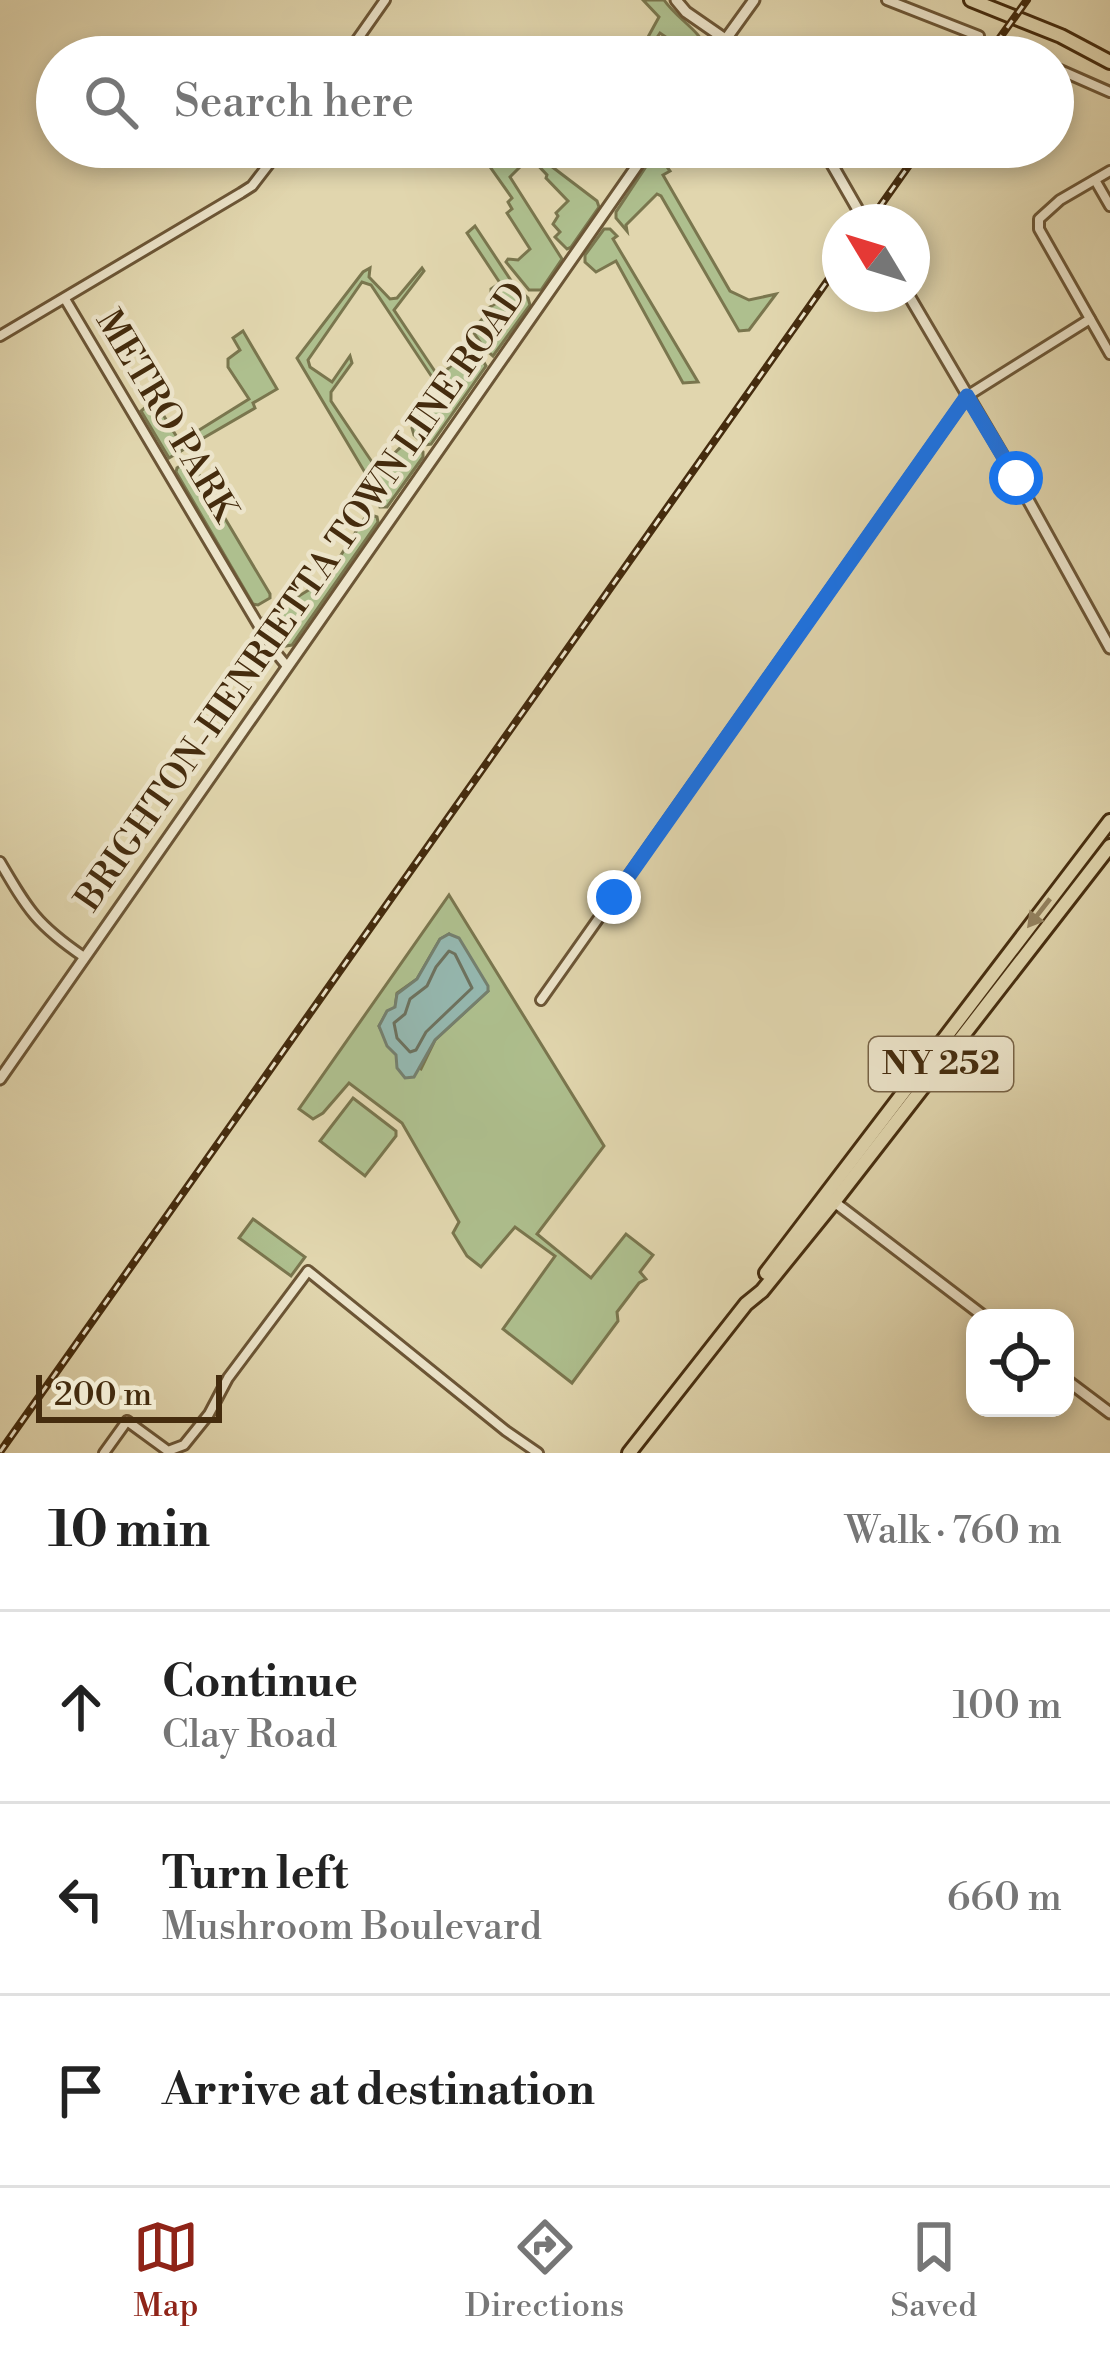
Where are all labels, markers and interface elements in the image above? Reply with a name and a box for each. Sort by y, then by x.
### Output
search box [36,36,1074,168]
icon: search [78,69,144,135]
text: Search here [174,74,414,131]
north arrow [822,204,930,312]
street label: BRIGHTON-HENRIETTA TOWN LINE ROAD [66,274,538,921]
street label: METRO PARK [85,302,248,532]
route start [989,451,1043,505]
route end [587,870,641,924]
one-way arrow [1027,898,1052,929]
road number: NY 252 [869,1037,1013,1091]
map controls [966,1309,1074,1417]
button: locate [966,1309,1074,1417]
scale bar [36,1369,222,1422]
text: 200 m [54,1375,152,1416]
text: 10 min [48,1499,210,1563]
text: Walk · 760 m [845,1507,1062,1556]
text: Continue [162,1654,358,1711]
icon: ahead [48,1674,114,1740]
text: 100 m [953,1682,1062,1731]
text: Clay Road [162,1711,337,1760]
text: Turn left [162,1846,348,1903]
icon: left [48,1866,114,1932]
text: 660 m [947,1874,1062,1923]
text: Mushroom Boulevard [162,1903,542,1952]
icon: arrive [48,2058,114,2124]
text: Arrive at destination [162,2062,595,2119]
tab: Map [133,2214,199,2327]
tab: Directions [465,2214,624,2327]
tab: Saved [890,2214,977,2327]

